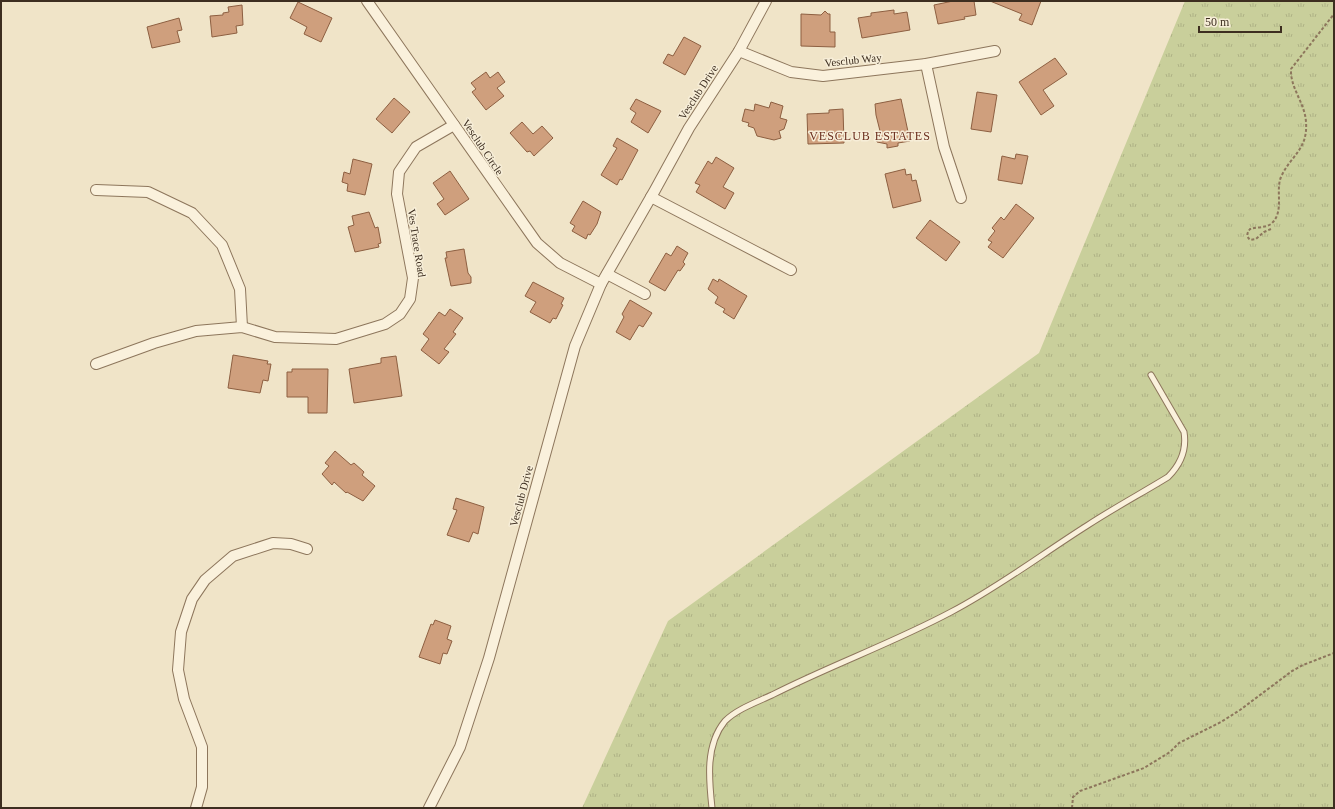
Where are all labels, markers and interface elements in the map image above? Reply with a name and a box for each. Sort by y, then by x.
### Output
scale bar [1199,8,1281,34]
text: 50 m [1205,15,1230,29]
street label: Vesclub Way [824,51,883,69]
street label: Vesclub Drive [676,62,720,122]
street label: Vesclub Circle [460,117,506,177]
district label: VESCLUB ESTATES [809,129,931,143]
street label: Ves Trace Road [406,208,428,279]
street label: Vesclub Drive [507,464,535,528]

